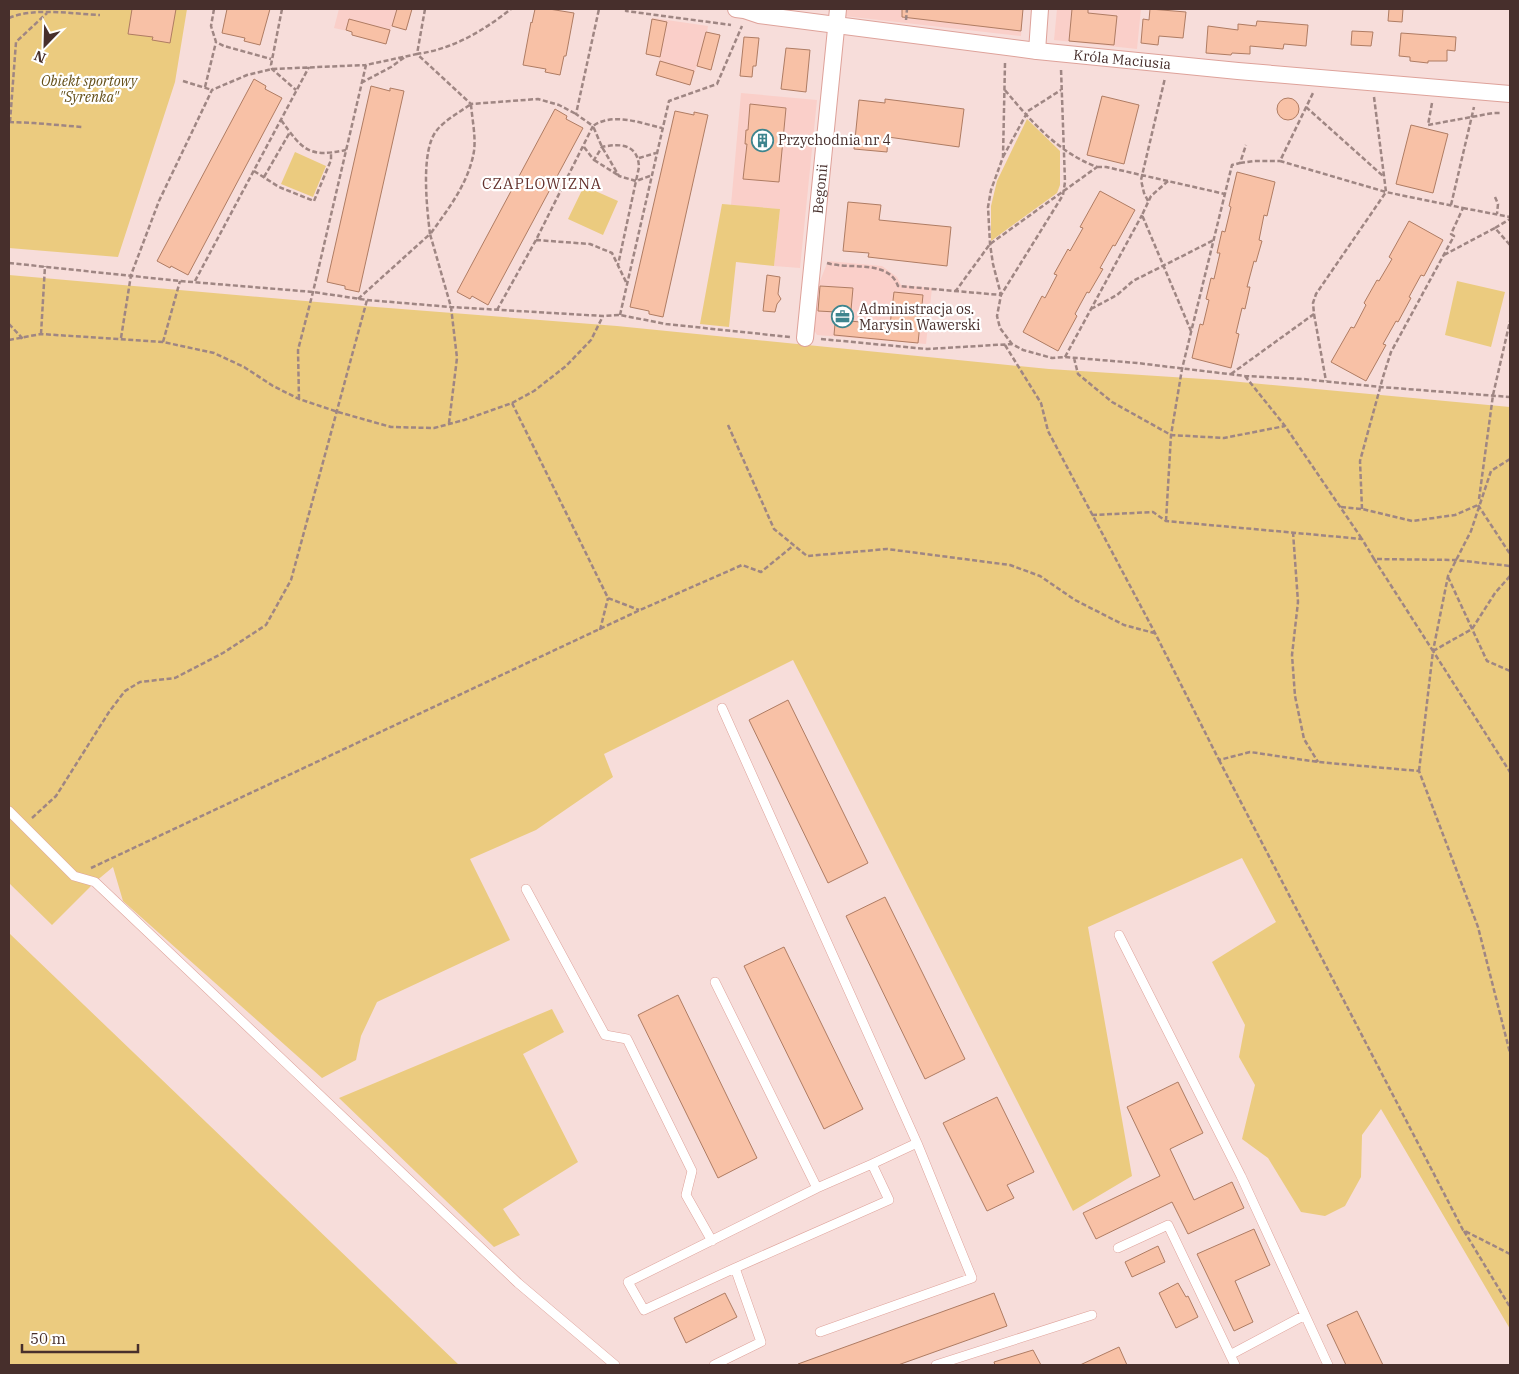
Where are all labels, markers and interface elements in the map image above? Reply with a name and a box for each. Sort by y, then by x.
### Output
north arrow [20,20,70,70]
street label: Króla Maciusia [1073,46,1172,73]
text: N [31,47,49,67]
park label: Obiekt sportowy "Syrenka" [41,72,139,106]
building icon: Przychodnia nr 4 [750,128,774,152]
place label: Przychodnia nr 4 [778,131,891,149]
street label: Begonii [809,163,831,215]
district label: CZAPLOWIZNA [482,174,602,193]
place label: Administracja os. Marysin Wawerski [859,300,980,334]
office icon: Administracja os. Marysin Wawerski [831,305,855,329]
scale bar [22,1322,139,1354]
text: 50 m [30,1329,66,1348]

